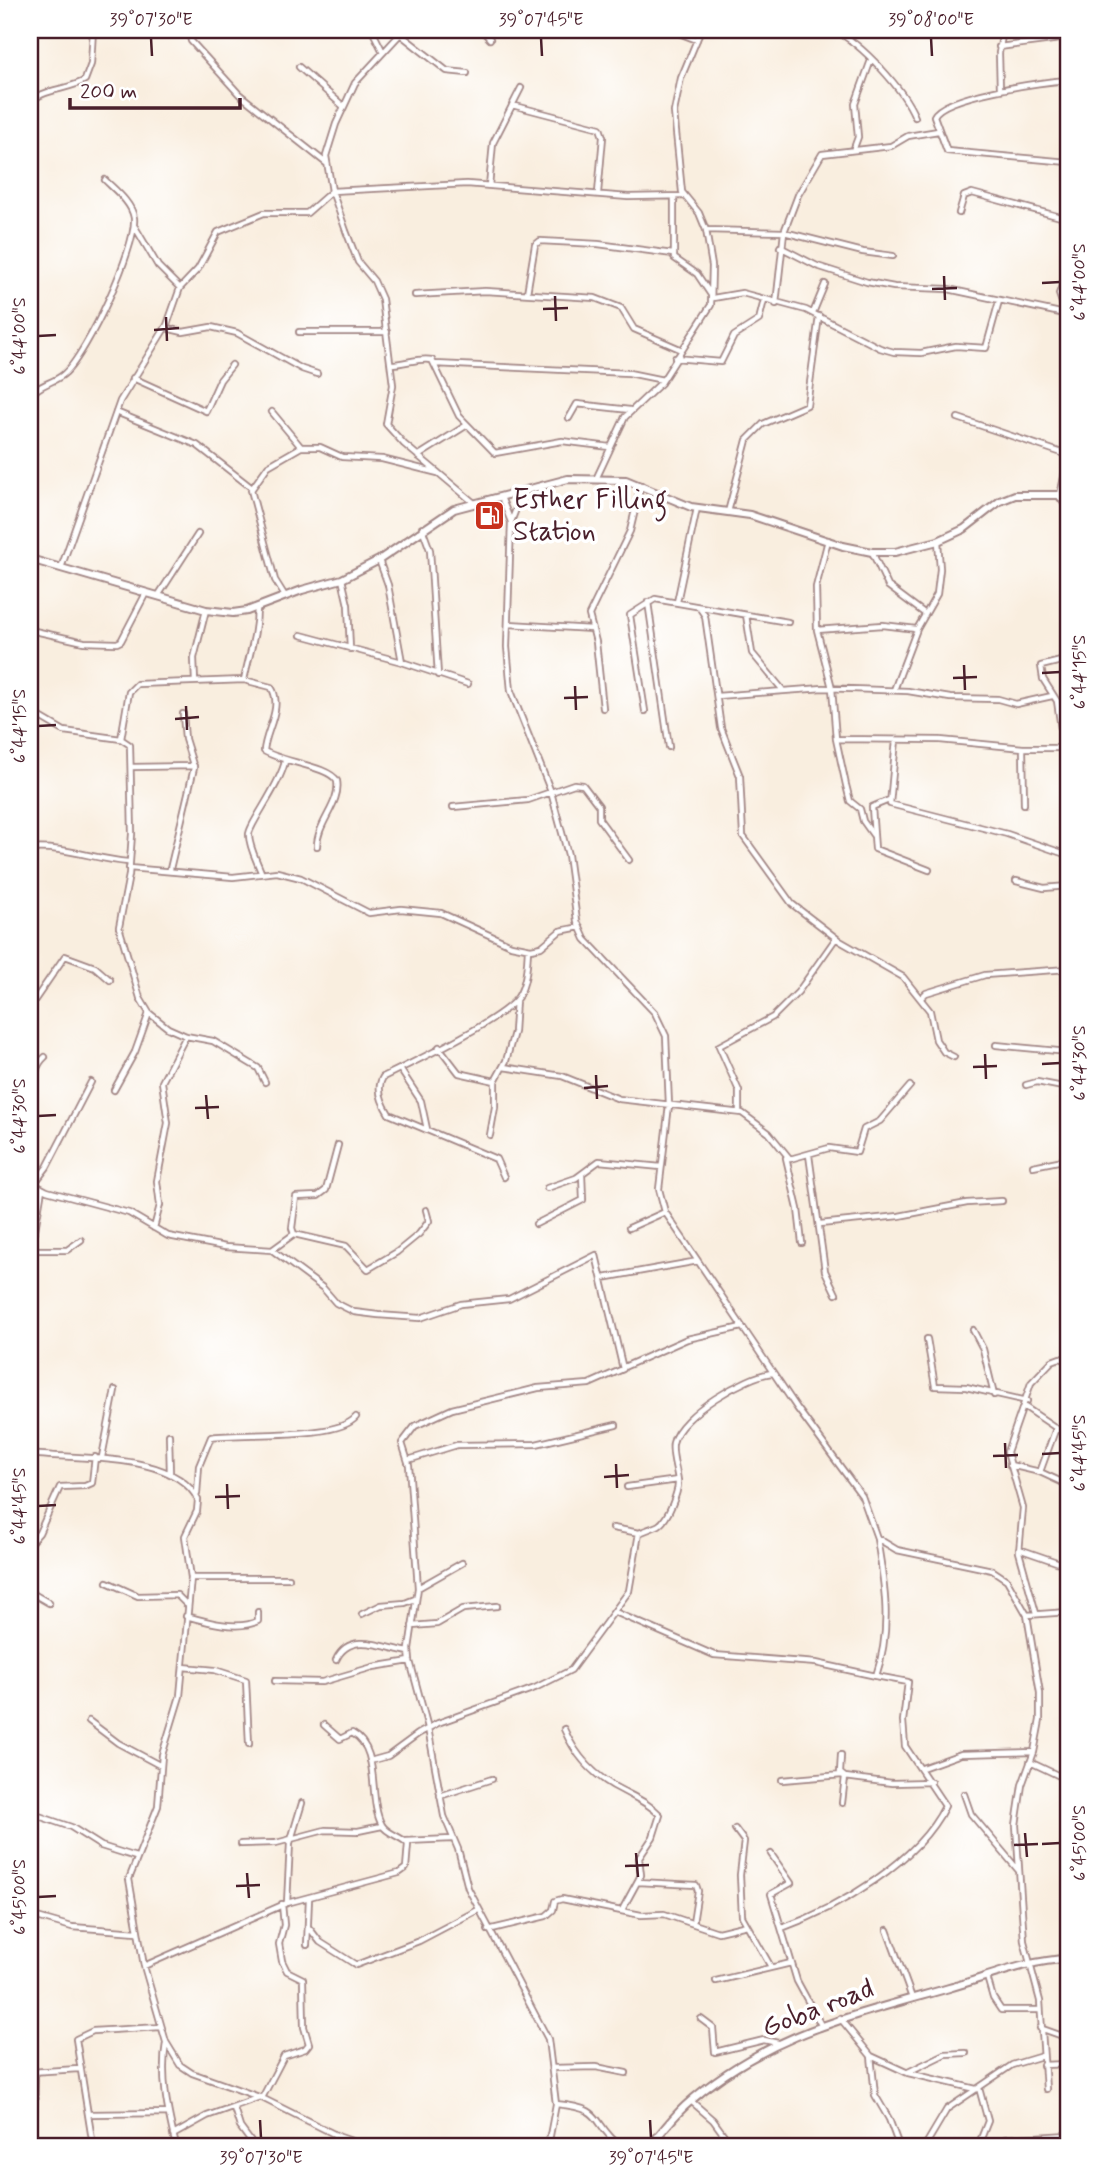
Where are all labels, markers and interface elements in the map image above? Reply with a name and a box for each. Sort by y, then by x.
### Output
text: 39°07'30"E [109,8,193,32]
text: 39°07'45"E [498,8,584,32]
text: 39°08'00"E [888,8,974,32]
scale bar [70,66,240,110]
text: 200 m [80,78,137,106]
text: 6°44'00"S [1068,243,1092,321]
text: 6°44'00"S [8,297,32,375]
place label: Esther Filling Station [513,482,667,551]
fuel station icon: Esther Filling Station [473,499,507,533]
text: 6°44'15"S [1068,635,1092,709]
text: 6°44'15"S [8,689,32,763]
text: 6°44'30"S [1068,1025,1092,1101]
text: 6°44'30"S [8,1078,32,1154]
text: 6°44'45"S [1068,1414,1092,1492]
text: 6°44'45"S [8,1467,32,1545]
text: 6°45'00"S [1068,1805,1092,1881]
text: 6°45'00"S [8,1859,32,1935]
street label: Goba road [757,1971,879,2047]
text: 39°07'30"E [219,2146,303,2170]
text: 39°07'45"E [608,2146,694,2170]

